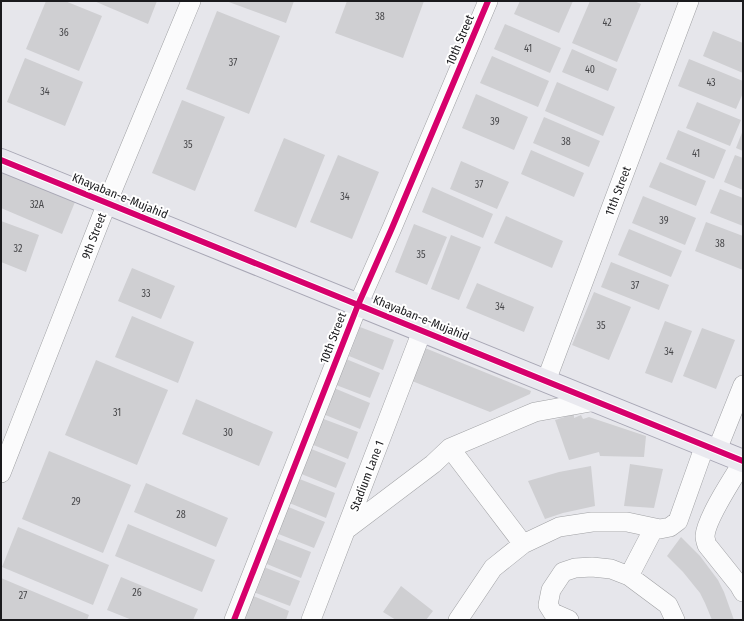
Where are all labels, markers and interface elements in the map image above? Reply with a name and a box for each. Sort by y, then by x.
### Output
house number: 38 [375,11,385,23]
street label: 10th Street [443,13,477,67]
house number: 42 [602,17,612,29]
house number: 36 [59,27,69,39]
house number: 41 [524,43,532,55]
house number: 37 [229,57,237,69]
house number: 40 [585,64,595,76]
house number: 43 [706,77,716,89]
house number: 34 [40,86,50,98]
house number: 39 [490,116,500,128]
house number: 38 [561,136,571,148]
house number: 35 [183,139,193,151]
house number: 41 [692,148,700,160]
street label: 11th Street [602,164,634,218]
street label: Khayaban-e-Mujahid [70,170,170,222]
house number: 37 [475,179,483,191]
house number: 34 [340,191,350,203]
house number: 32A [30,199,45,211]
street label: 9th Street [79,211,109,261]
house number: 39 [659,215,669,227]
house number: 38 [715,238,725,250]
house number: 32 [14,243,23,255]
house number: 35 [416,249,426,261]
house number: 37 [631,280,639,292]
house number: 33 [141,288,151,300]
street label: Khayaban-e-Mujahid [371,292,471,344]
house number: 34 [495,301,505,313]
street label: 10th Street [317,310,349,365]
house number: 35 [596,320,606,332]
house number: 34 [664,346,674,358]
house number: 31 [113,407,121,419]
house number: 30 [223,427,233,439]
street label: Stadium Lane 1 [347,439,387,513]
house number: 29 [71,496,81,508]
house number: 28 [176,509,186,521]
house number: 26 [132,587,142,599]
house number: 27 [19,590,27,602]

